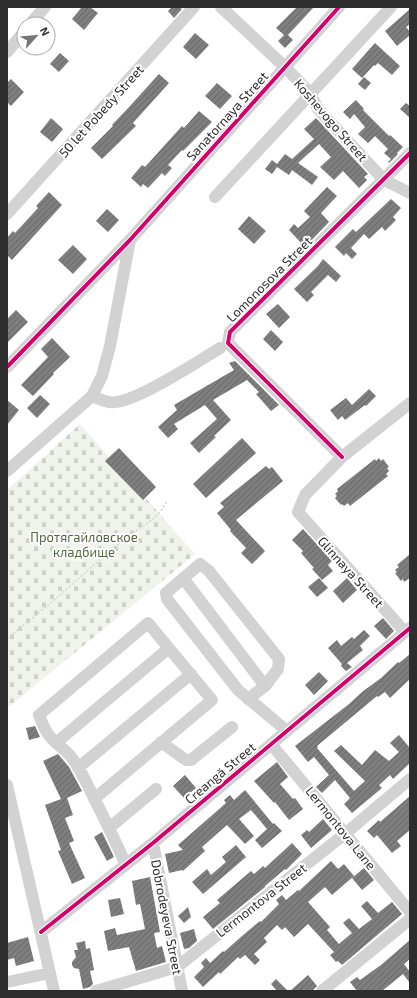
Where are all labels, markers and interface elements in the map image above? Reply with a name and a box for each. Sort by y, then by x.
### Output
north arrow [16,16,56,56]
text: N [38,25,53,38]
street label: 50 let Pobedy Street [55,61,147,161]
street label: Sanatornaya Street [183,68,271,164]
street label: Koshevogo Street [291,76,371,164]
street label: Lomonosova Street [223,233,315,325]
park label: Протягайловское кладбище [30,529,138,560]
street label: Glinnaya Street [315,533,387,611]
street label: Creangă Street [181,739,259,807]
street label: Lermontova Lane [302,783,380,873]
street label: Dobrodeyeva Street [148,858,186,976]
street label: Lermontova Street [213,860,309,940]

